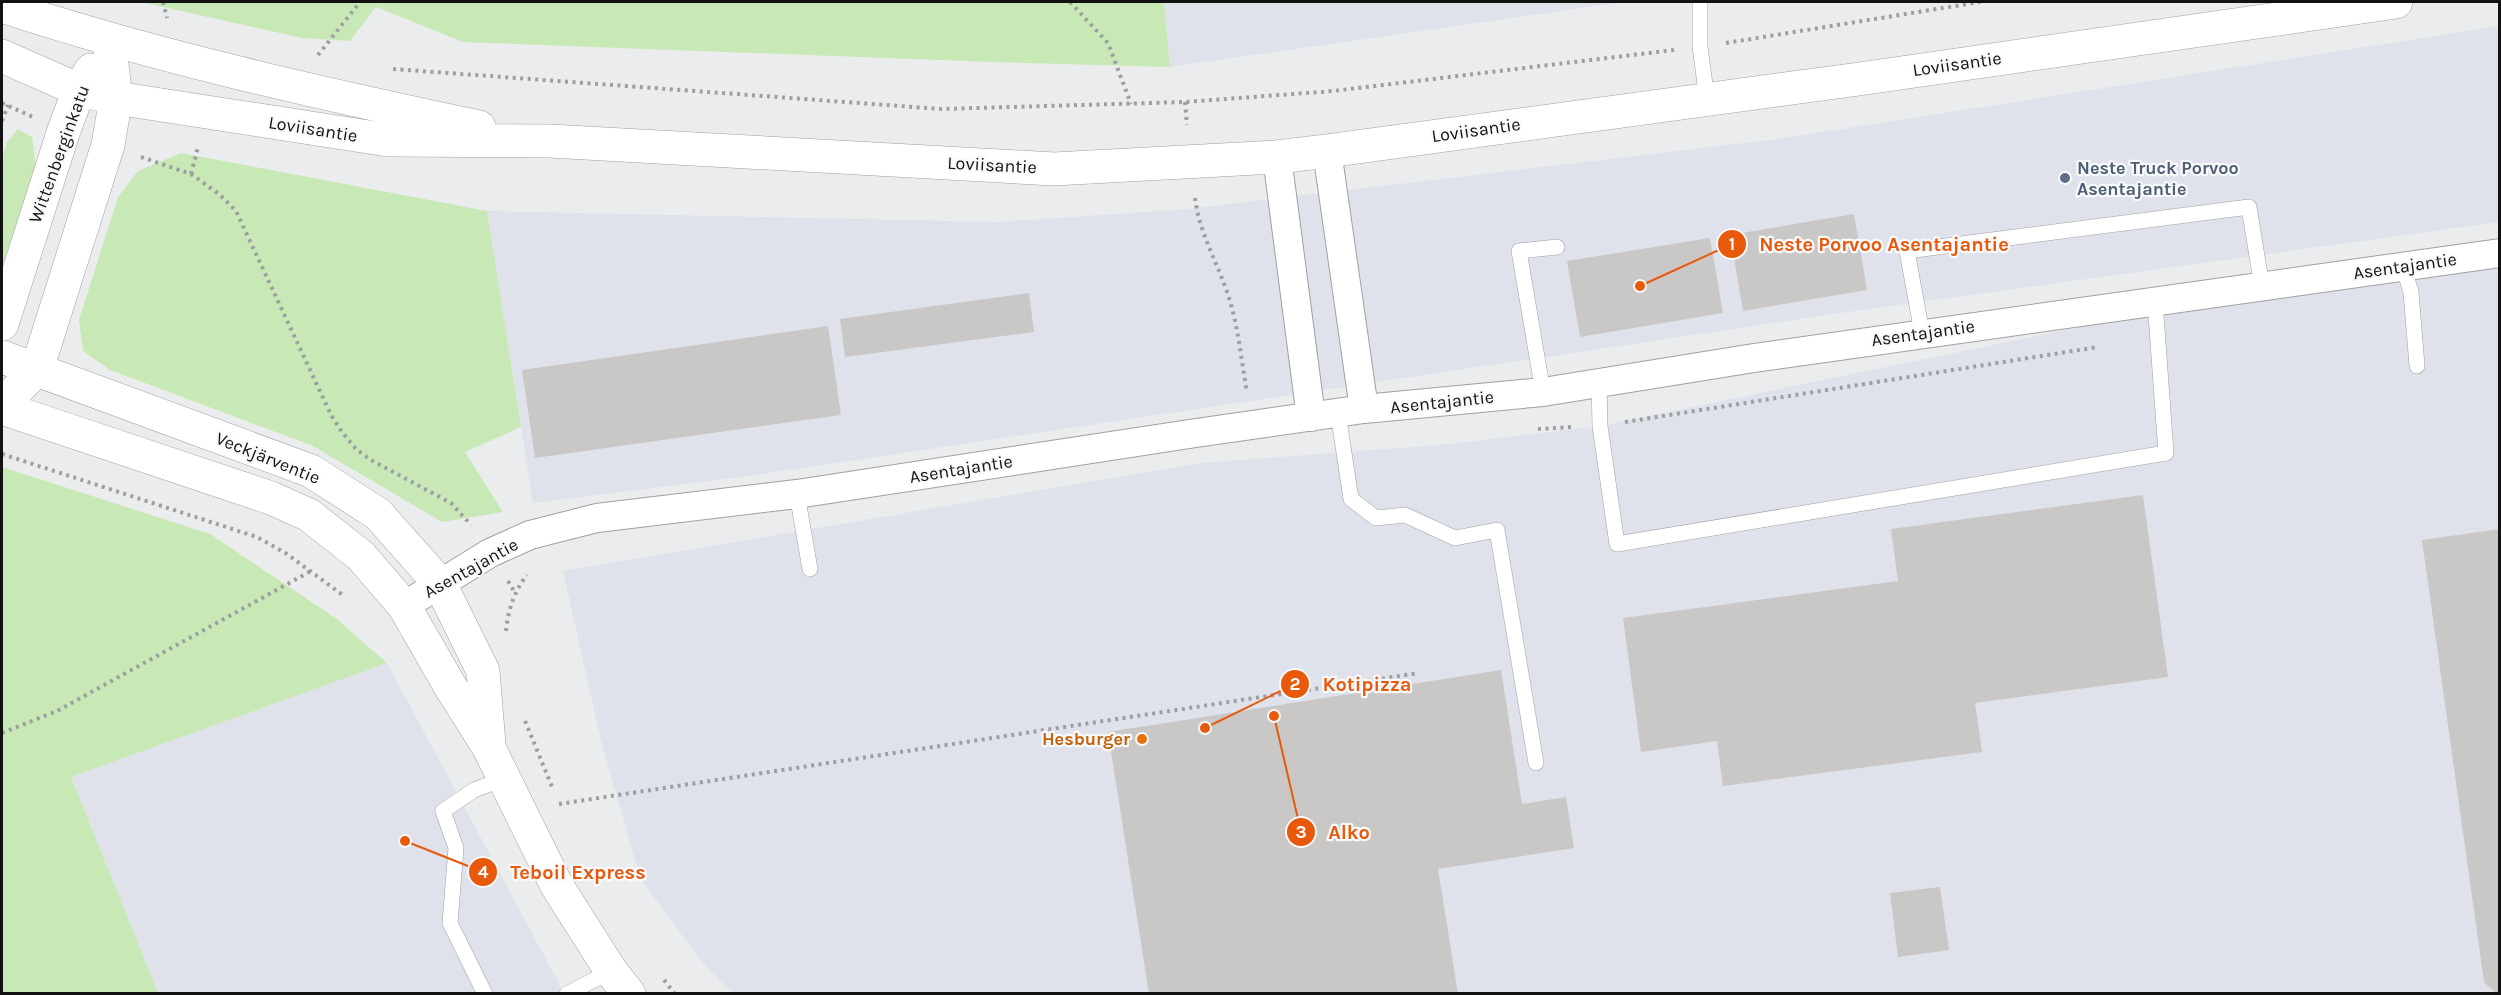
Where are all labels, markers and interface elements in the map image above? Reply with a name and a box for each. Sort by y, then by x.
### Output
street label: Loviisantie [1911,47,2003,81]
street label: Wittenberginkatu [24,82,94,226]
street label: Loviisantie [267,111,359,147]
street label: Loviisantie [1430,113,1522,147]
street label: Loviisantie [947,152,1037,178]
place label: Neste Truck Porvoo Asentajantie [2077,157,2239,200]
marker: Neste Truck Porvoo Asentajantie [2058,171,2072,185]
callout: Neste Porvoo Asentajantie [1717,225,2021,263]
text: 1 [1729,233,1735,255]
text: Neste Porvoo Asentajantie [1759,233,2009,256]
street label: Asentajantie [2352,248,2458,284]
street label: Asentajantie [1870,315,1976,351]
street label: Asentajantie [1389,386,1495,418]
street label: Veckjärventie [213,427,323,489]
street label: Asentajantie [908,450,1014,488]
street label: Asentajantie [420,533,522,603]
callout: Kotipizza [1280,665,1423,703]
text: 2 [1290,673,1300,695]
text: Kotipizza [1322,673,1412,696]
place label: Hesburger [1042,728,1130,750]
marker: Hesburger [1135,732,1149,746]
callout: Alko [1286,813,1382,851]
text: 3 [1295,821,1307,843]
text: Alko [1328,821,1370,844]
callout: Teboil Express [468,853,658,891]
text: 4 [478,861,489,883]
text: Teboil Express [510,861,646,884]

